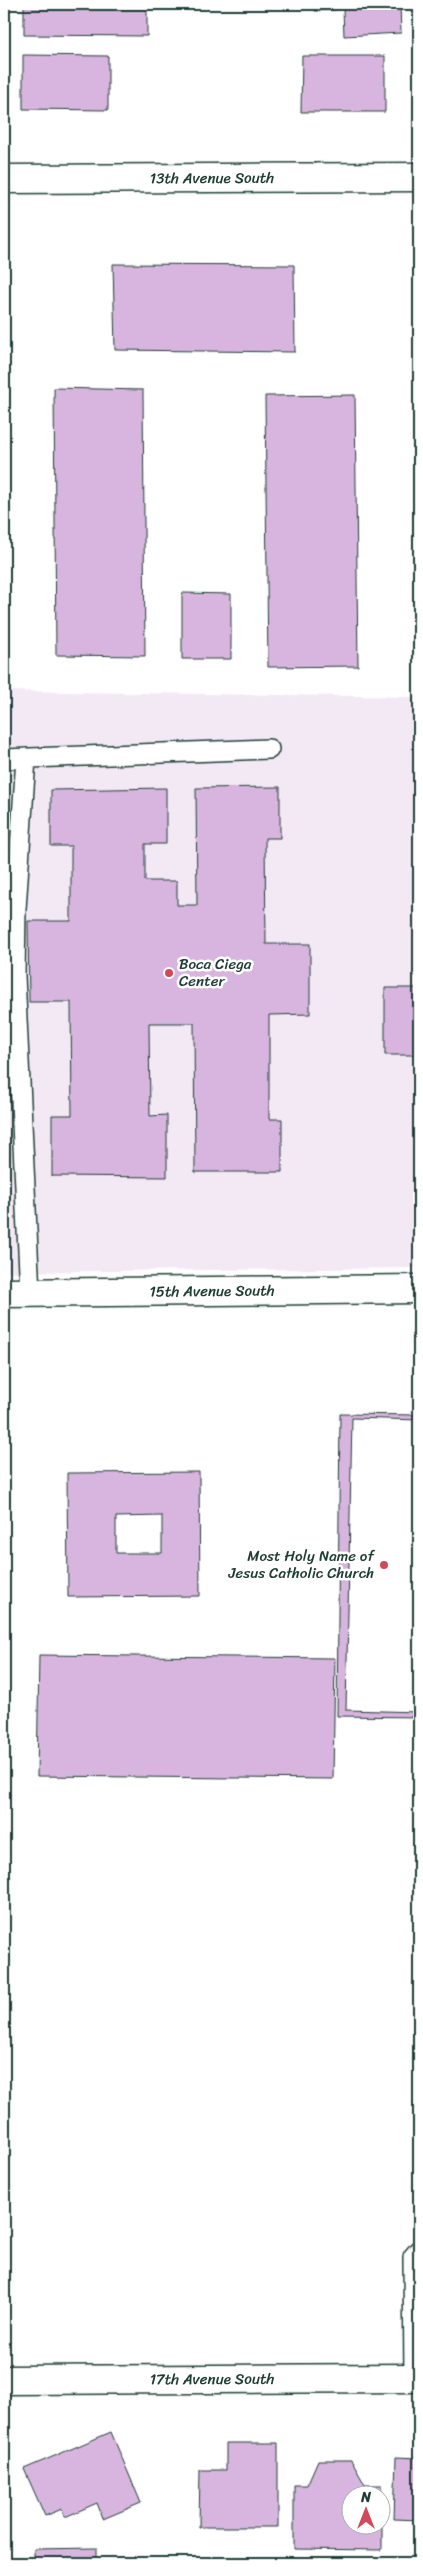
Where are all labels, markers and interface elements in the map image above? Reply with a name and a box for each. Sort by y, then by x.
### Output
street label: 13th Avenue South [150,165,274,191]
place label: Boca Ciega Center [179,951,252,994]
marker: Boca Ciega Center [163,967,175,979]
street label: 15th Avenue South [149,1277,275,1305]
place label: Most Holy Name of Jesus Catholic Church [228,1543,375,1586]
marker: Most Holy Name of Jesus Catholic Church [378,1559,390,1571]
street label: 17th Avenue South [150,2366,275,2392]
north arrow [340,2484,390,2534]
text: N [360,2485,371,2510]

